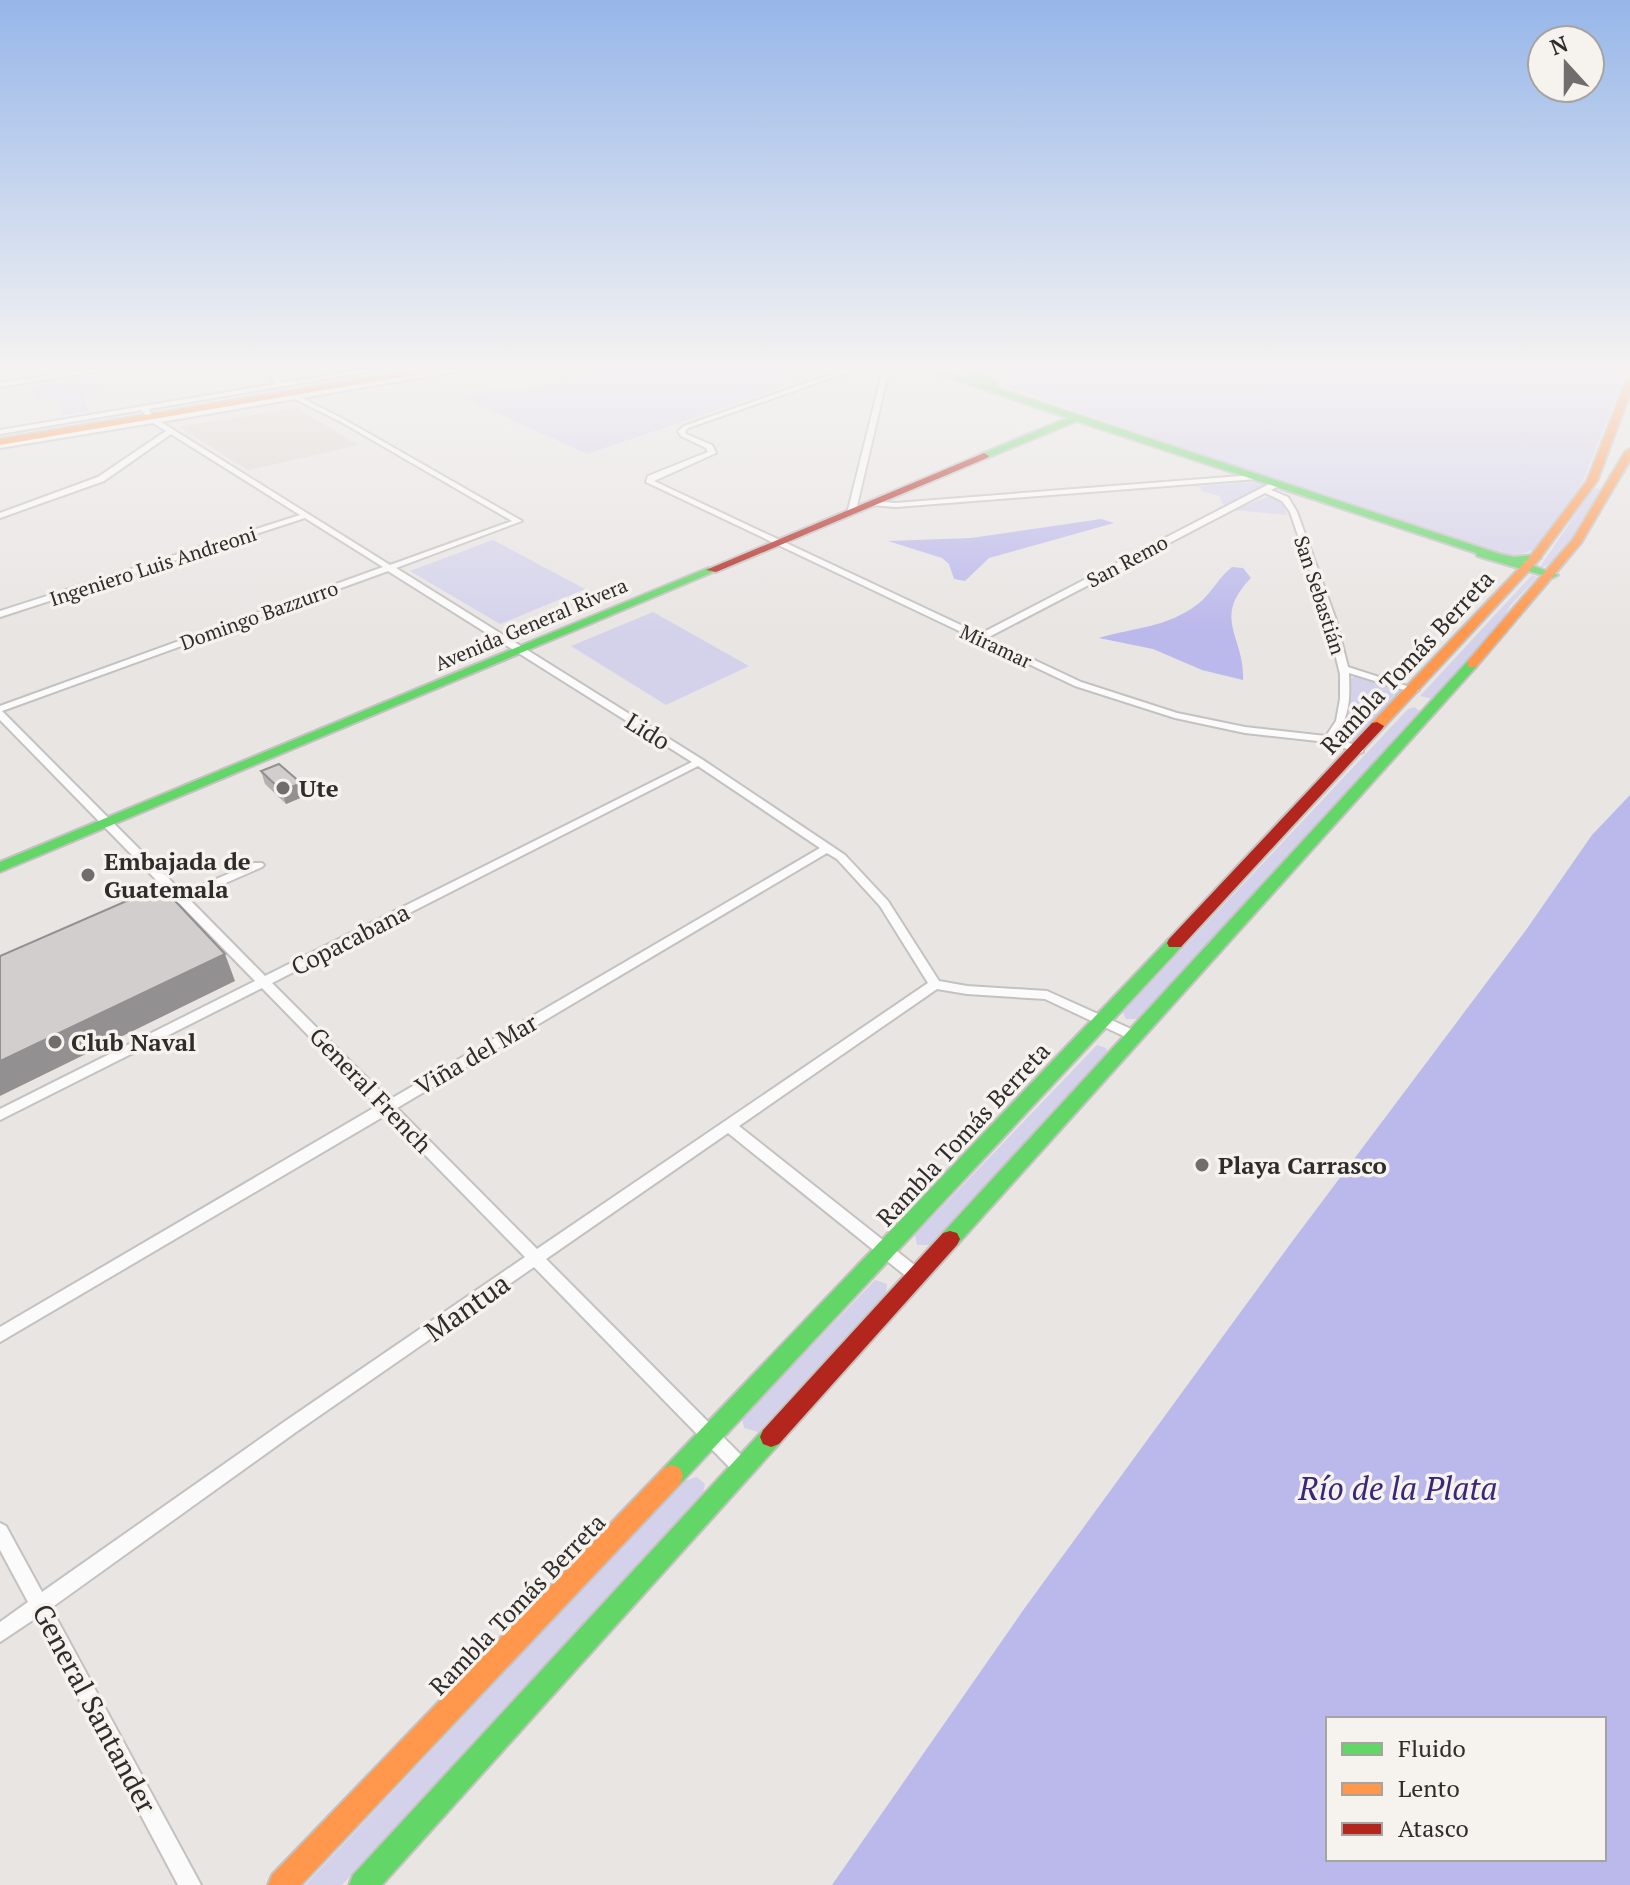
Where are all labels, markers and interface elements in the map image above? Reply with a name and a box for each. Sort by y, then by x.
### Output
north arrow [1526,24,1606,104]
text: N [1546,28,1572,61]
street label: Ingeniero Luis Andreoni [46,520,260,612]
street label: San Remo [1082,528,1172,594]
street label: San Sebastián [1288,532,1352,658]
street label: Rambla Tomás Berreta [1313,563,1501,761]
street label: Avenida General Rivera [431,571,631,677]
street label: Domingo Bazzurro [176,574,342,656]
street label: Miramar [956,618,1037,674]
street label: Lido [620,705,676,757]
place label: Ute [299,772,339,804]
marker: Ute [274,779,292,797]
place label: Embajada de Guatemala [104,845,251,905]
marker: Embajada de Guatemala [79,866,97,884]
street label: Copacabana [285,896,415,982]
street label: Viña del Mar [409,1006,544,1102]
street label: General French [303,1020,439,1160]
place label: Club Naval [71,1026,196,1058]
marker: Club Naval [46,1033,64,1051]
street label: Rambla Tomás Berreta [869,1035,1057,1233]
place label: Playa Carrasco [1218,1149,1387,1181]
marker: Playa Carrasco [1193,1156,1211,1174]
street label: Mantua [417,1264,517,1350]
water label: Río de la Plata [1298,1467,1497,1509]
street label: Rambla Tomás Berreta [422,1506,612,1702]
street label: General Santander [24,1597,166,1819]
legend [1326,1717,1606,1861]
text: Fluido [1398,1732,1466,1764]
text: Lento [1398,1772,1460,1804]
text: Atasco [1398,1812,1469,1844]

